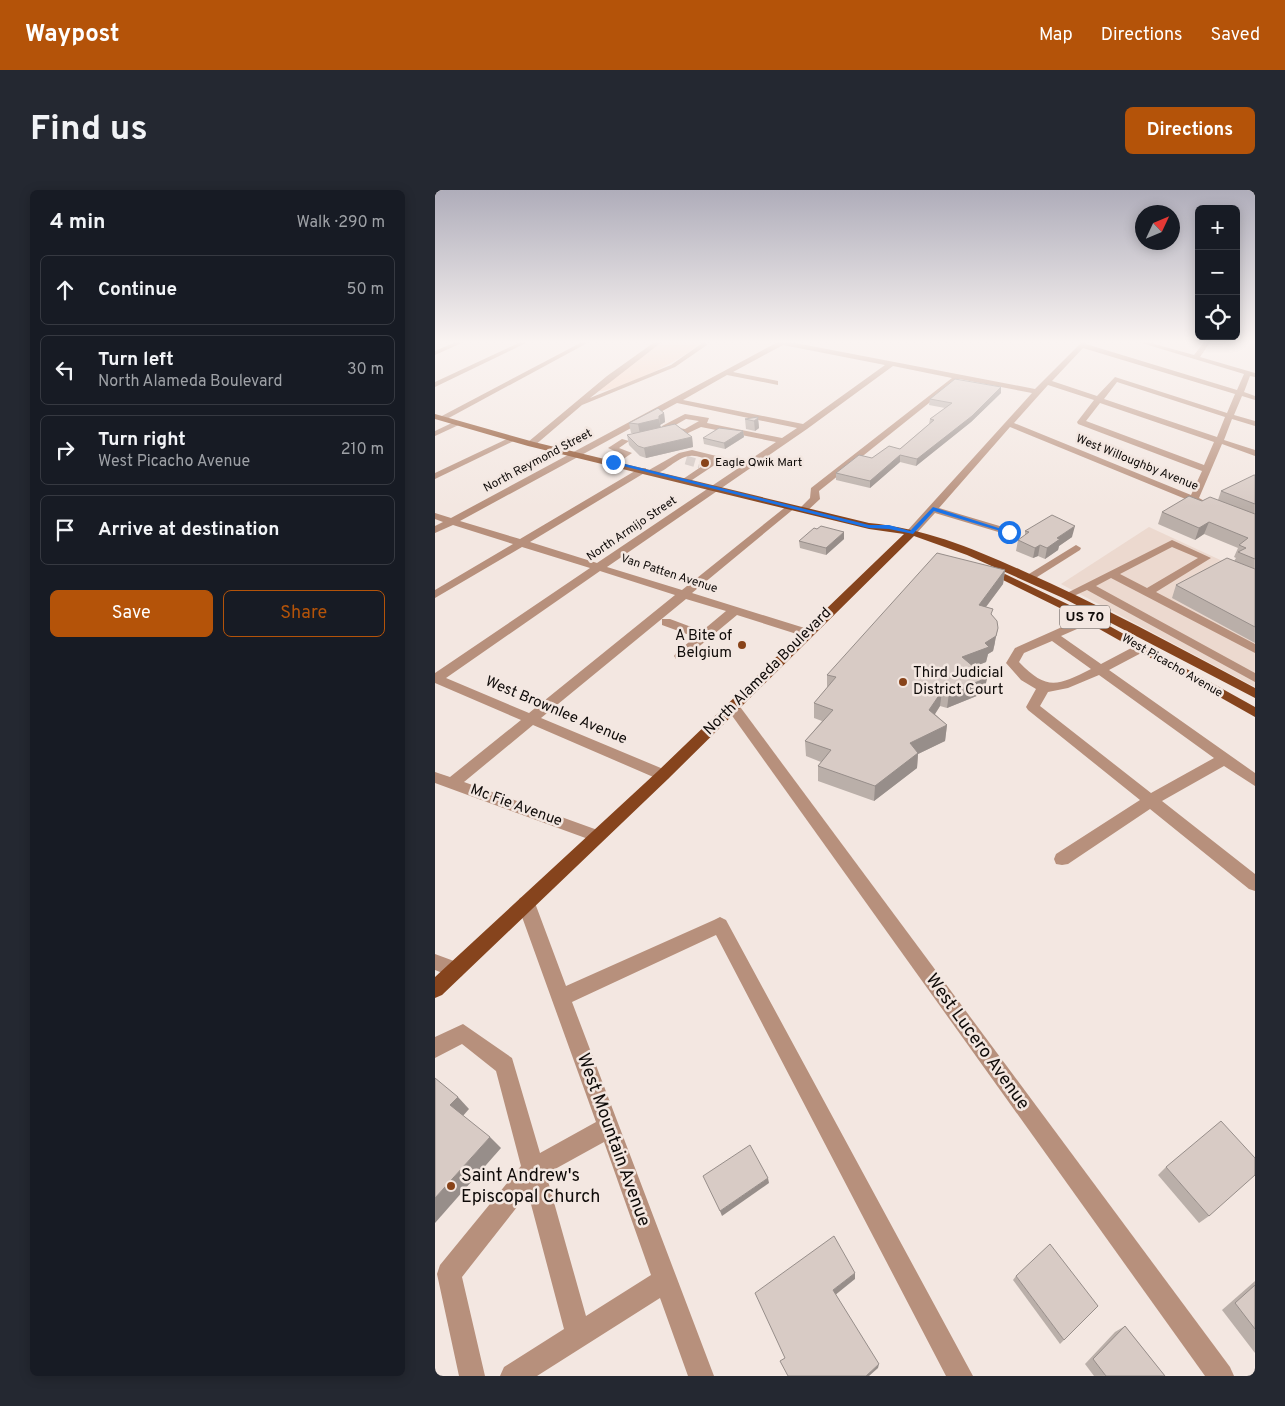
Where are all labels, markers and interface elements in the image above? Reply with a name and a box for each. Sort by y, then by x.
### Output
text: Waypost [25,20,119,50]
text: Map [1039,24,1073,47]
text: Directions [1101,24,1183,47]
text: Saved [1211,24,1260,47]
button: Directions [1125,107,1255,154]
text: Find us [30,108,148,152]
north arrow [1135,205,1180,250]
map controls [1195,205,1240,340]
button: + [1195,205,1240,250]
text: 4 min [50,209,106,236]
text: Walk · 290 m [297,213,385,233]
button: − [1195,250,1240,295]
icon: ahead [51,276,79,304]
text: Continue [98,278,177,302]
text: 50 m [347,280,384,300]
button: locate [1195,295,1240,340]
text: Turn left [98,348,174,372]
icon: left [51,356,79,384]
text: 30 m [347,360,384,380]
text: North Alameda Boulevard [98,372,282,392]
street label: North Reymond Street [481,426,595,496]
text: Turn right [98,428,186,452]
street label: West Willoughby Avenue [1073,431,1201,495]
icon: right [51,436,79,464]
text: 210 m [341,440,384,460]
route end [602,451,625,474]
text: West Picacho Avenue [98,452,250,472]
place label: Eagle Qwik Mart [715,455,802,471]
marker: Eagle Qwik Mart [699,457,711,469]
street label: North Armijo Street [584,493,680,565]
icon: arrive [51,516,79,544]
text: Arrive at destination [98,518,279,542]
route start [998,521,1021,544]
street label: Van Patten Avenue [618,551,720,597]
button: Save [50,590,213,637]
button: Share [223,590,385,637]
street label: North Alameda Boulevard [700,604,836,740]
road number: US 70 [1060,606,1110,628]
place label: A Bite of Belgium [675,627,732,663]
street label: West Picacho Avenue [1119,631,1225,701]
marker: A Bite of Belgium [736,639,748,651]
place label: Third Judicial District Court [913,664,1004,700]
street label: West Brownlee Avenue [482,672,630,750]
marker: Third Judicial District Court [897,676,909,688]
street label: Mc Fie Avenue [467,781,565,831]
street label: West Lucero Avenue [920,969,1034,1115]
street label: West Mountain Avenue [571,1050,655,1230]
place label: Saint Andrew's Episcopal Church [461,1165,600,1209]
marker: Saint Andrew's Episcopal Church [445,1180,457,1192]

